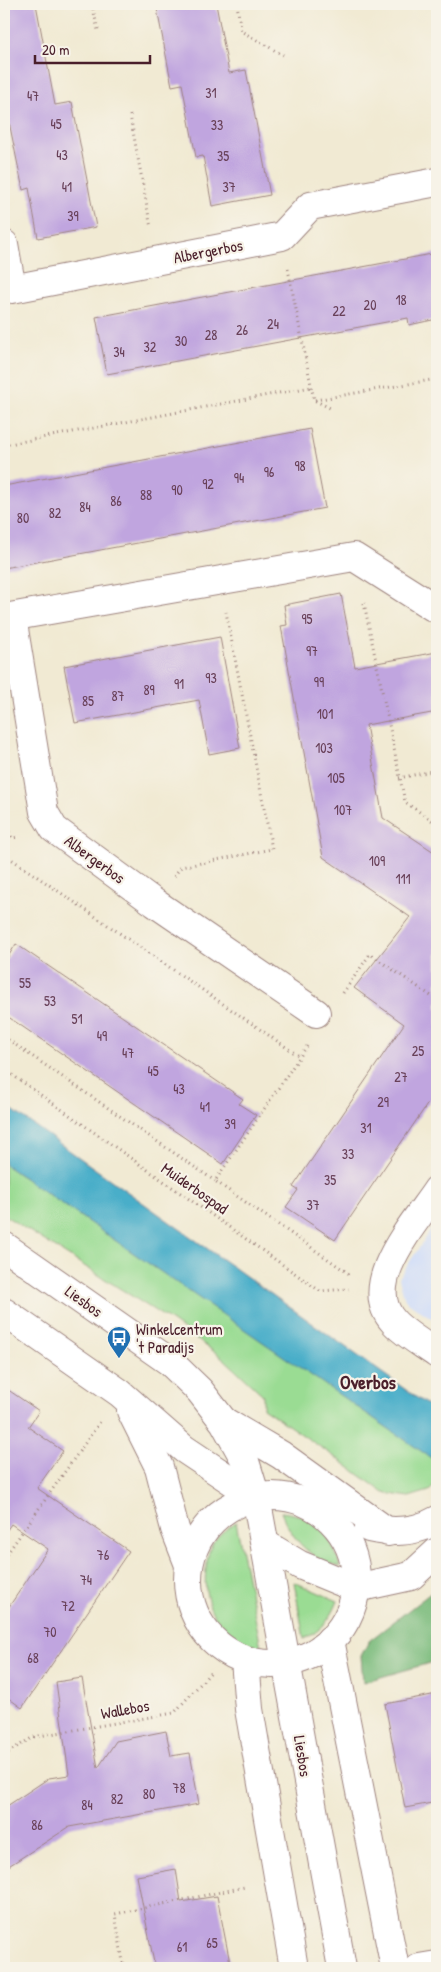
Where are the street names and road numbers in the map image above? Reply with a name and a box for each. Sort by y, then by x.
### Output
street label: Albergerbos [172,234,244,268]
street label: Albergerbos [60,830,130,888]
street label: Muiderbospad [157,1157,233,1219]
street label: Liesbos [61,1280,107,1322]
street label: Wallebos [99,1694,151,1724]
street label: Liesbos [289,1734,317,1778]

